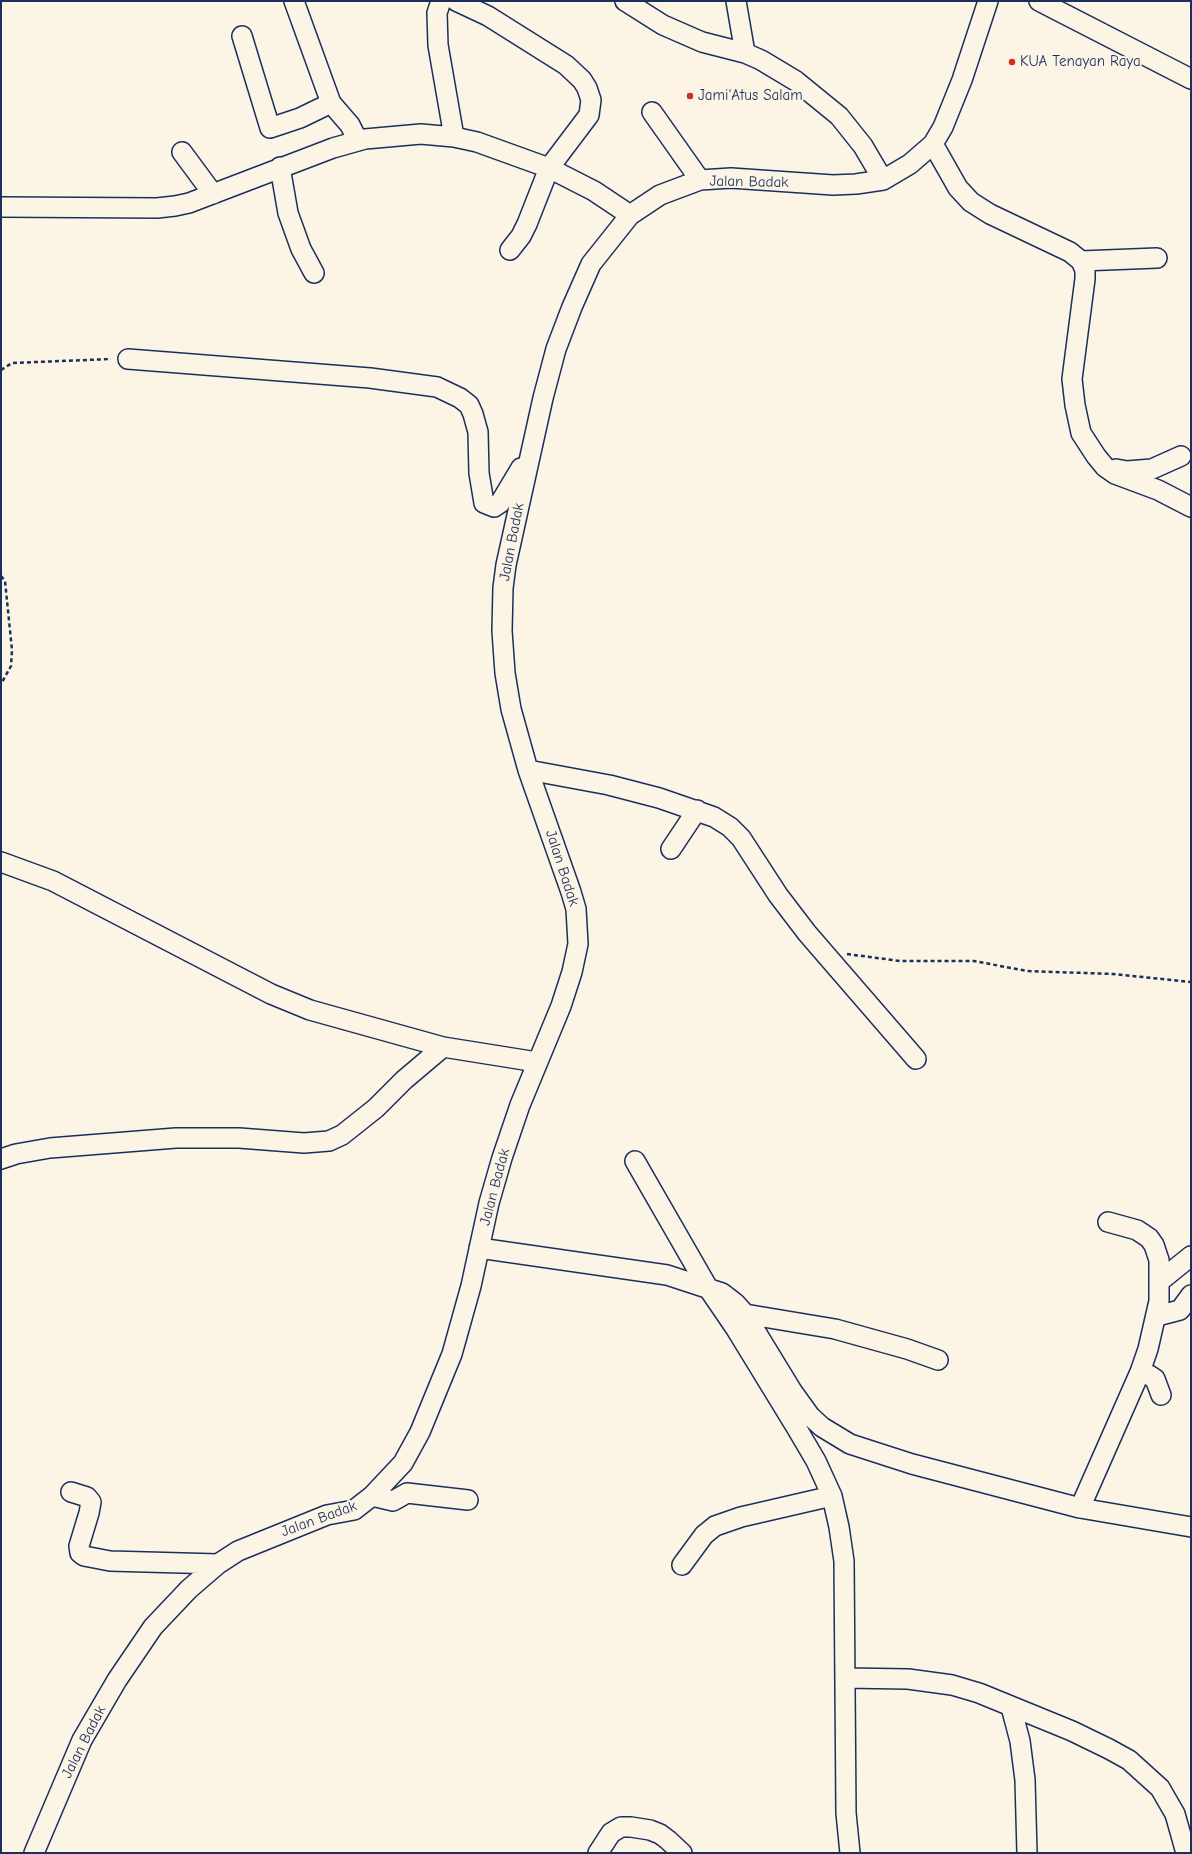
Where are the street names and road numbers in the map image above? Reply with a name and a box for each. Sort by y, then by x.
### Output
street label: Jalan Badak [709,172,789,192]
street label: Jalan Badak [496,502,528,582]
street label: Jalan Badak [541,828,583,908]
street label: Jalan Badak [476,1147,514,1227]
street label: Jalan Badak [279,1497,359,1541]
street label: Jalan Badak [58,1703,110,1781]

